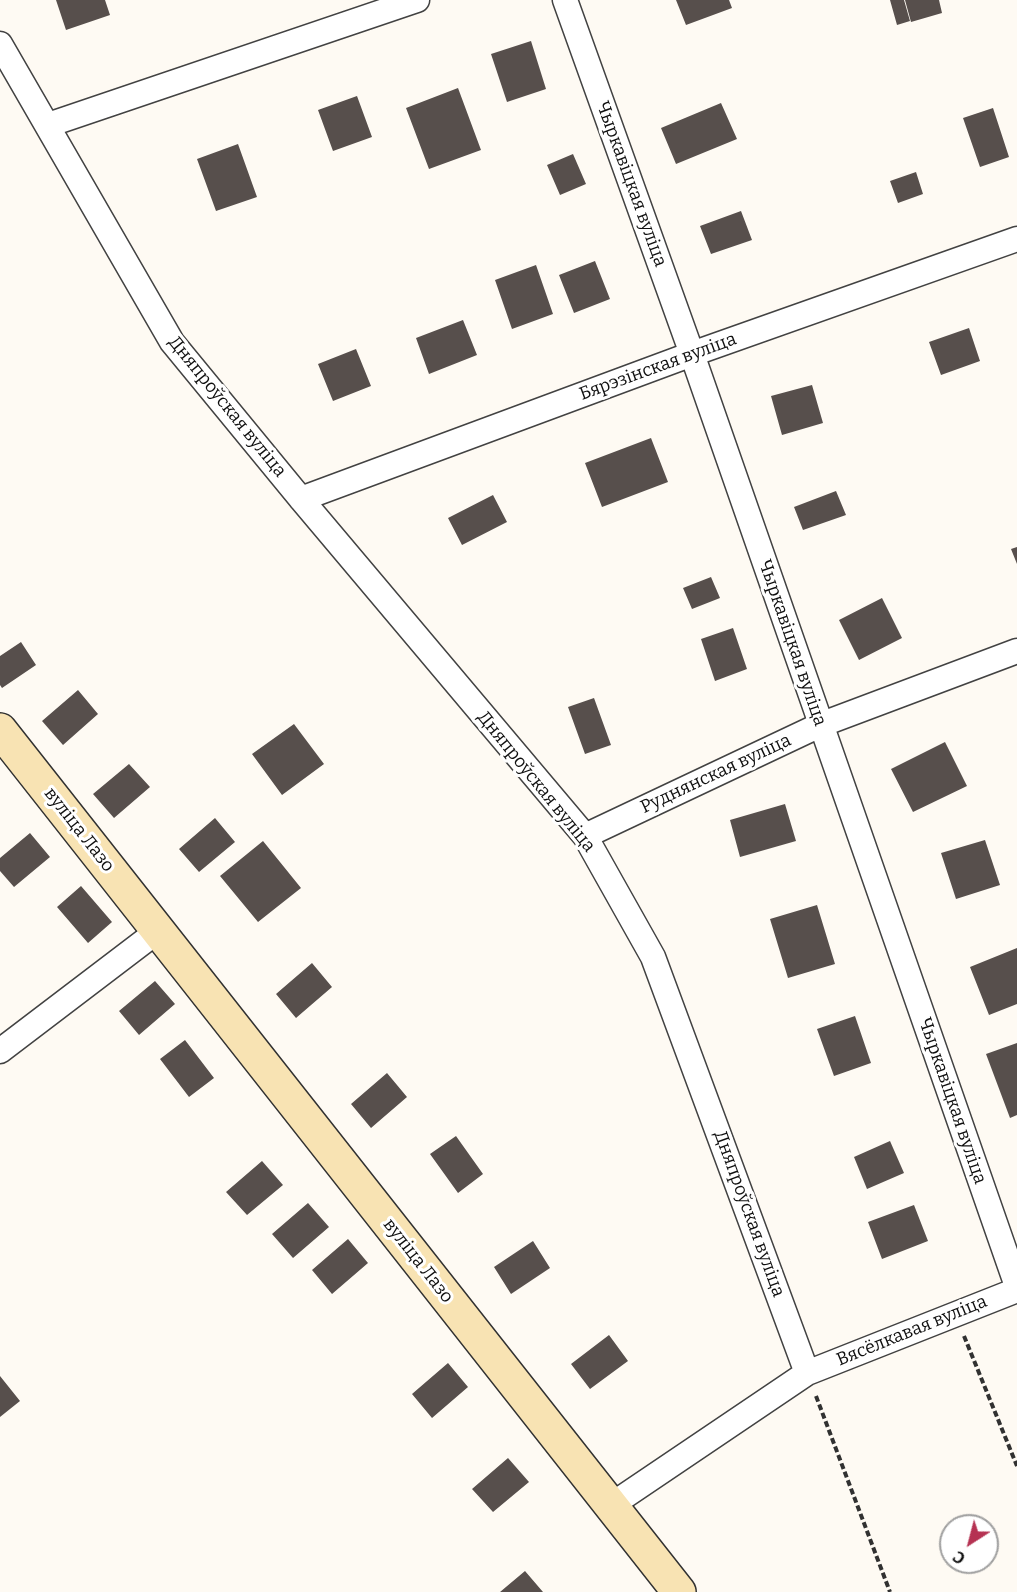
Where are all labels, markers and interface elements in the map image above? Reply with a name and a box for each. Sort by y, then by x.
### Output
street label: Чыркавіцкая вуліца [591,98,671,270]
street label: Бярэзінская вуліца [577,329,739,405]
street label: Дняпроўская вуліца [164,332,290,482]
street label: Чыркавіцкая вуліца [753,557,831,729]
street label: Дняпроўская вуліца [473,707,599,857]
street label: Руднянская вуліца [637,730,795,818]
street label: вуліца Лазо [39,783,119,877]
street label: Чыркавіцкая вуліца [913,1015,991,1187]
street label: Дняпроўская вуліца [709,1128,789,1300]
street label: вуліца Лазо [378,1214,458,1308]
street label: Вясёлкавая вуліца [834,1291,990,1371]
north arrow [939,1514,999,1574]
text: С [950,1547,969,1568]

